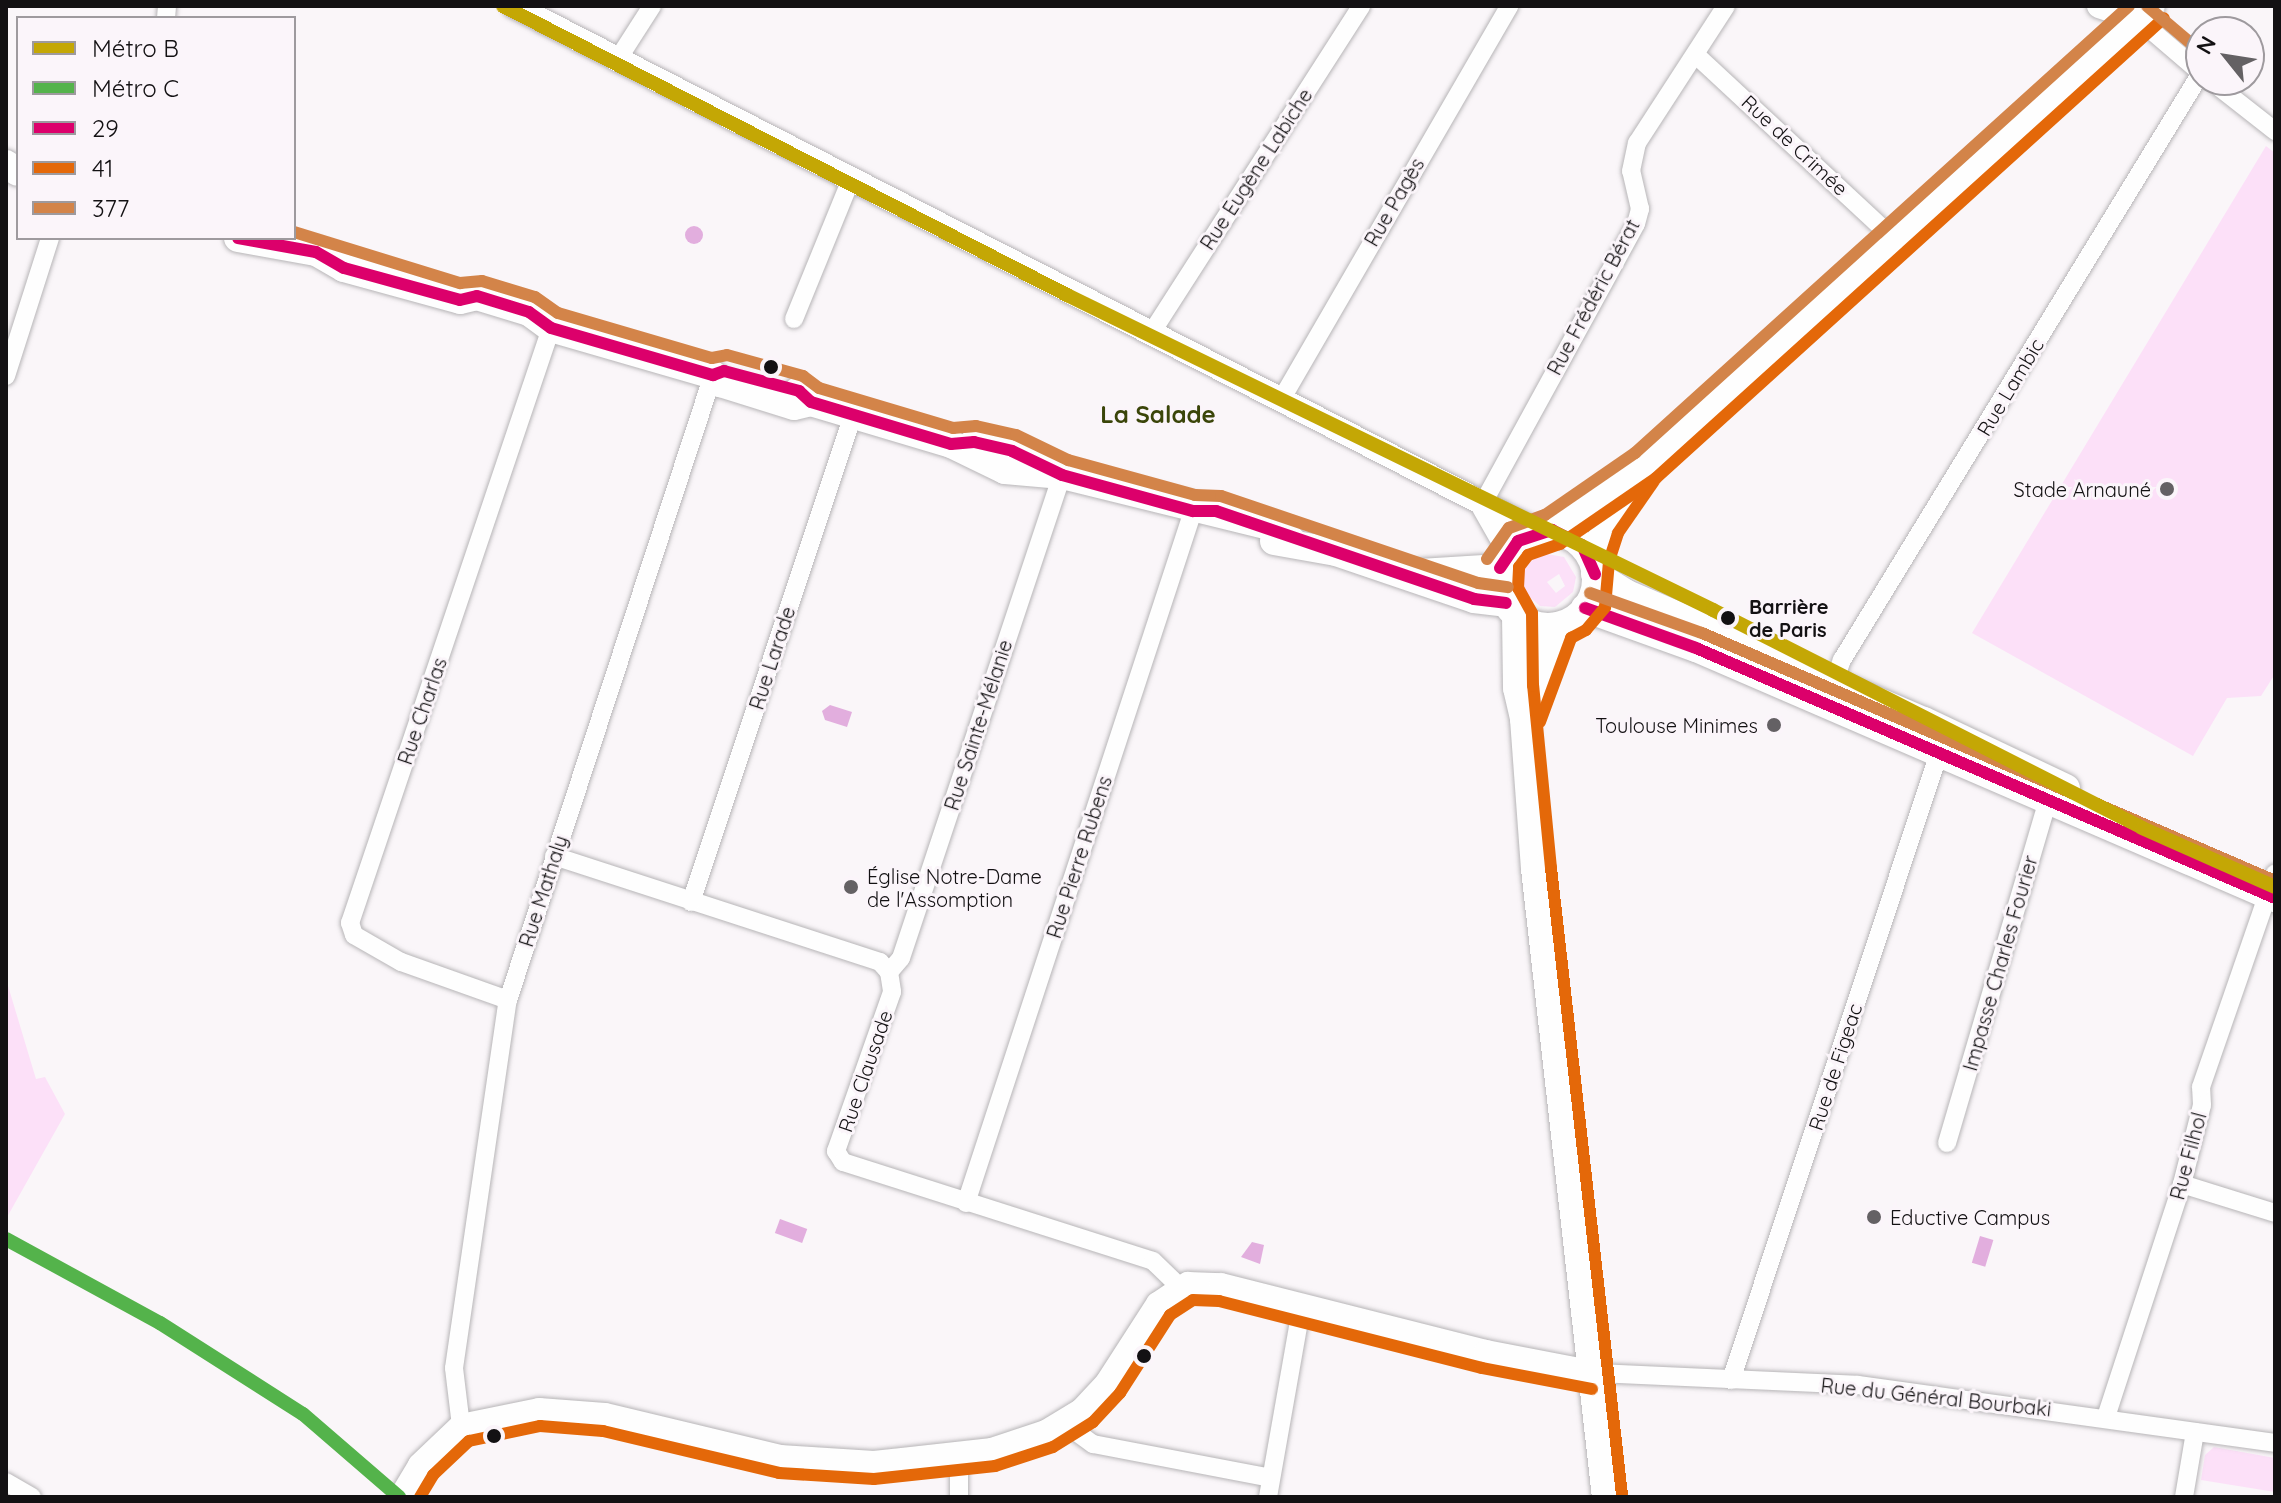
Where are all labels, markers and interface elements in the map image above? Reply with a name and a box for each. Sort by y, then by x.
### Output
legend [16,16,296,240]
north arrow [2185,16,2265,96]
text: N [2190,31,2222,59]
text: Métro B [92,33,179,63]
text: Métro C [92,73,179,103]
street label: Rue Eugène Labiche [1195,84,1317,254]
street label: Rue de Crimée [1737,90,1853,200]
text: 29 [92,113,119,143]
text: 41 [92,153,113,183]
street label: Rue Pagès [1359,154,1429,250]
text: 377 [92,193,129,223]
street label: Rue Frédéric Bérat [1542,215,1644,379]
street label: Rue Lambic [1972,334,2048,440]
unlabelled marker [763,359,779,375]
district label: La Salade [1100,401,1216,429]
place label: Stade Arnauné [2014,477,2151,501]
marker: Stade Arnauné [2158,480,2176,498]
place label: Barrière de Paris [1749,594,1829,641]
street label: Rue Larade [744,603,800,713]
marker: Barrière de Paris [1714,604,1742,632]
street label: Rue Sainte-Mélanie [939,637,1017,813]
street label: Rue Charlas [392,654,452,768]
place label: Toulouse Minimes [1595,713,1758,737]
marker: Toulouse Minimes [1765,716,1783,734]
street label: Rue Pierre Rubens [1041,773,1117,941]
street label: Rue Mathaly [514,832,572,950]
street label: Impasse Charles Fourier [1958,852,2042,1074]
place label: Église Notre-Dame de l'Assomption [867,864,1042,911]
marker: Église Notre-Dame de l'Assomption [842,878,860,896]
street label: Rue de Figeac [1803,1001,1867,1133]
street label: Rue Clausade [833,1007,897,1135]
street label: Rue Filhol [2165,1110,2211,1202]
place label: Eductive Campus [1890,1205,2050,1229]
marker: Eductive Campus [1865,1208,1883,1226]
unlabelled marker [1136,1348,1152,1364]
street label: Rue du Général Bourbaki [1820,1373,2052,1421]
unlabelled marker [486,1428,502,1444]

